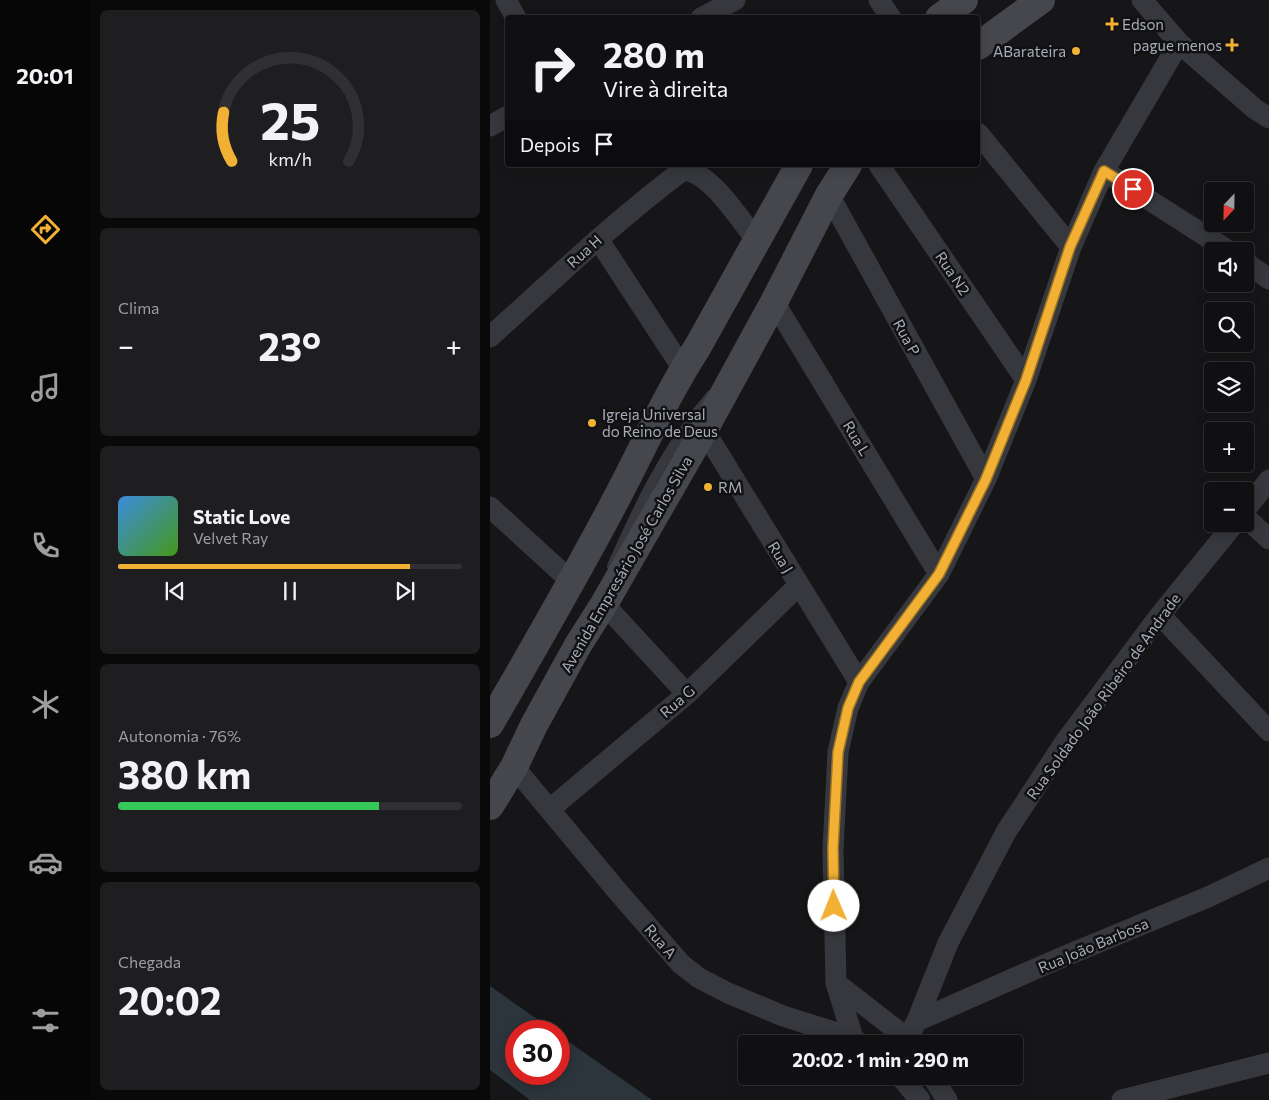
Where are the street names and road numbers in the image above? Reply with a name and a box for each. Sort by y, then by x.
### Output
street label: Rua H [563,231,605,271]
street label: Rua N2 [932,248,974,298]
street label: Rua P [890,316,924,358]
street label: Rua L [840,417,875,459]
street label: Avenida Empresário José Carlos Silva [557,453,695,675]
street label: Rua J [765,538,797,576]
street label: Rua Soldado João Ribeiro de Andrade [1022,590,1184,802]
street label: Rua G [656,681,698,721]
street label: Rua João Barbosa [1035,914,1151,976]
street label: Rua A [641,920,681,962]

